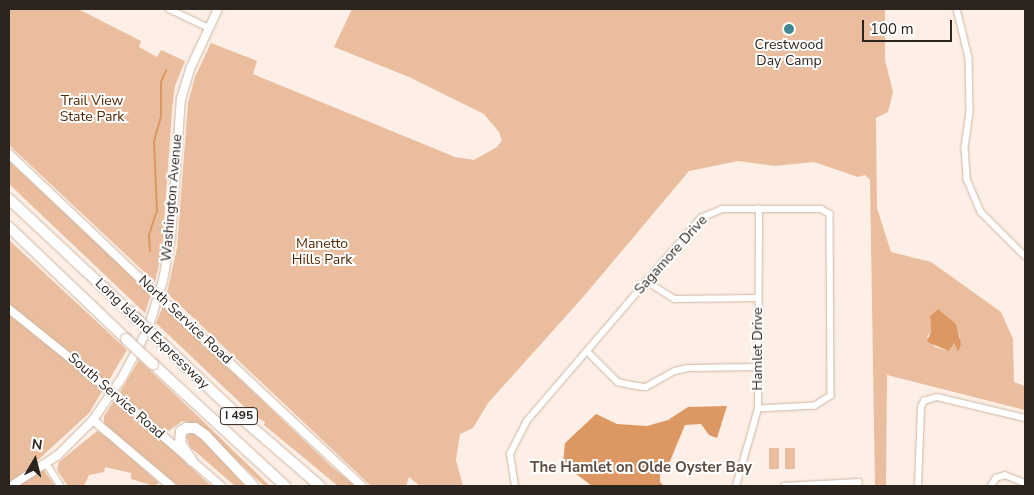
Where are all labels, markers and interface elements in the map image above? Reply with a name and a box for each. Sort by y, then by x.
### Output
scale bar [864,10,954,42]
text: 100 m [870,19,914,39]
marker: Crestwood Day Camp [783,23,795,35]
place label: Crestwood Day Camp [755,37,823,70]
park label: Trail View State Park [60,93,124,125]
street label: Washington Avenue [158,134,186,262]
street label: Sagamore Drive [631,212,711,298]
park label: Manetto Hills Park [292,236,352,268]
street label: North Service Road [135,272,235,368]
street label: Long Island Expressway [91,275,213,393]
street label: Hamlet Drive [750,307,766,391]
street label: South Service Road [64,349,168,443]
road number: I 495 [219,406,259,426]
north arrow [10,435,60,485]
text: N [31,435,44,455]
district label: The Hamlet on Olde Oyster Bay [530,459,752,477]

